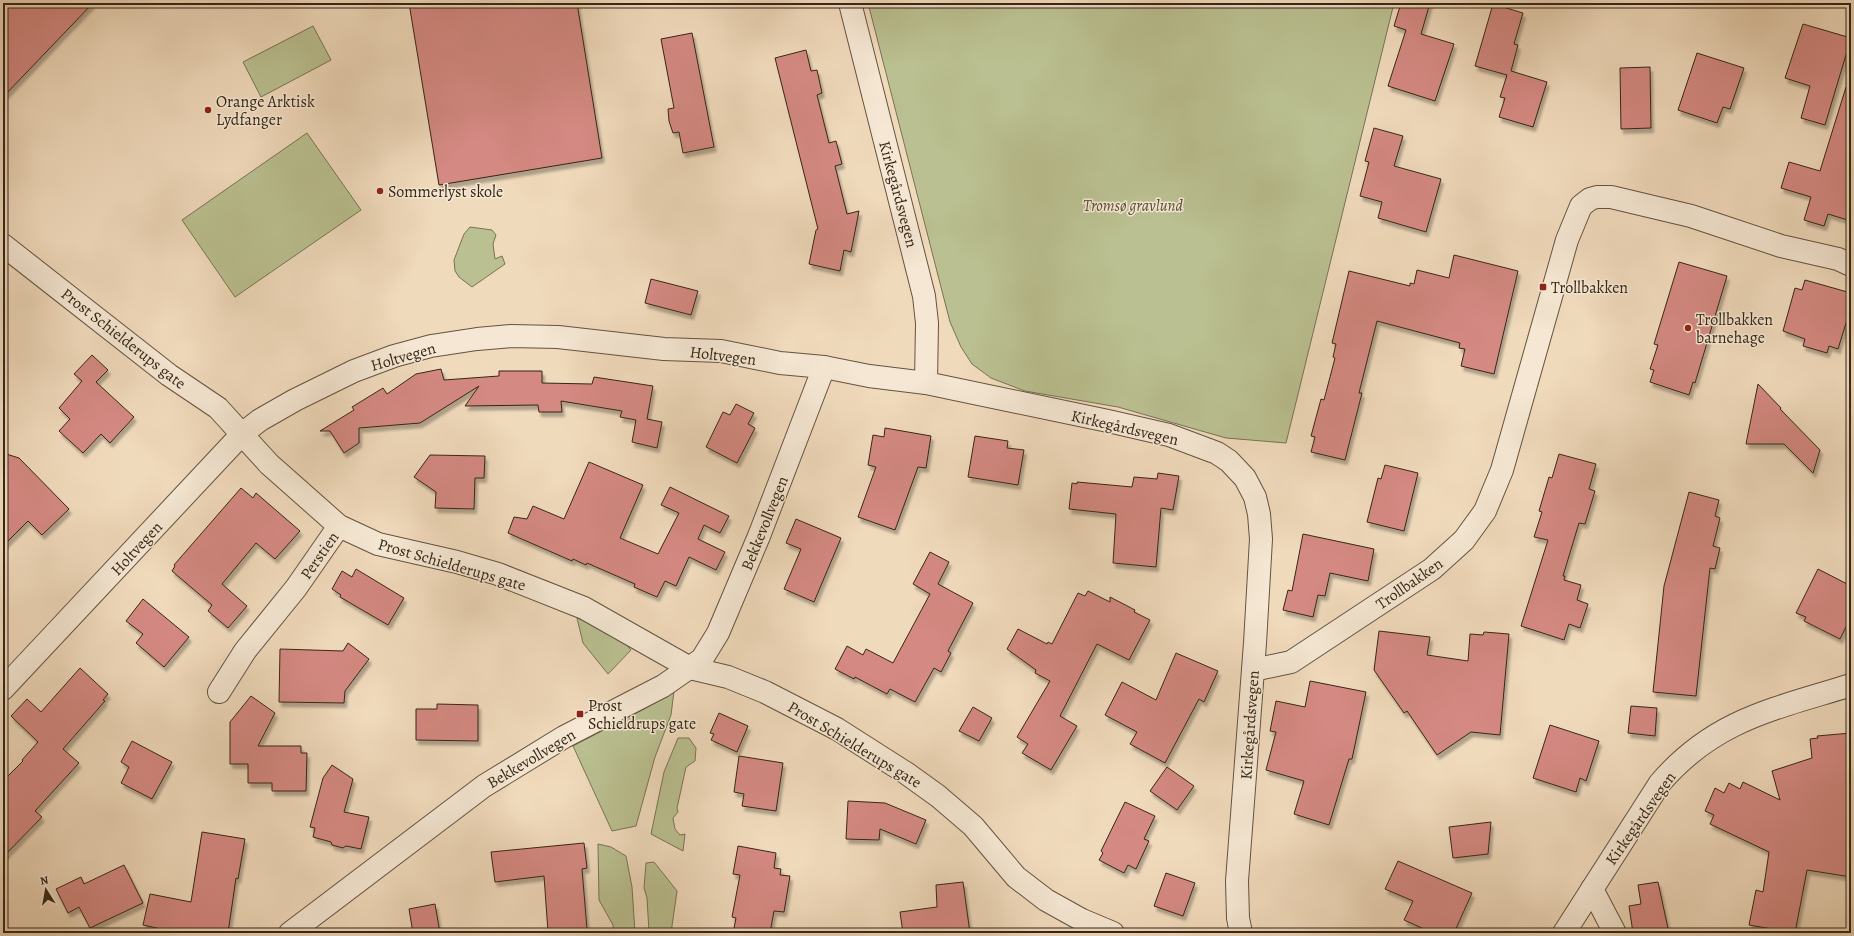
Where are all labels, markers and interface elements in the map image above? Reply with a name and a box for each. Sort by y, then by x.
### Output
place label: Orange Arktisk Lydfanger [216,91,315,131]
marker: Orange Arktisk Lydfanger [203,105,213,115]
street label: Kirkegårdsvegen [873,139,923,250]
place label: Sommerlyst skole [388,181,503,203]
marker: Sommerlyst skole [375,186,385,196]
park label: Tromsø gravlund [1083,195,1184,217]
place label: Trollbakken [1551,277,1628,299]
marker: Trollbakken [1538,282,1548,292]
street label: Prost Schielderups gate [56,283,190,395]
place label: Trollbakken barnehage [1696,309,1773,349]
marker: Trollbakken barnehage [1683,323,1693,333]
street label: Holtvegen [368,337,439,377]
street label: Holtvegen [688,341,758,371]
street label: Kirkegårdsvegen [1069,405,1181,451]
street label: Bekkevollvegen [736,473,794,574]
street label: Holtvegen [106,517,168,581]
street label: Perstien [295,527,344,584]
street label: Prost Schielderups gate [375,533,528,597]
street label: Trollbakken [1372,553,1448,615]
street label: Kirkegårdsvegen [1235,670,1265,780]
place label: Prost Schieldrups gate [588,695,696,735]
street label: Prost Schielderups gate [783,696,926,794]
marker: Prost Schieldrups gate [575,709,585,719]
street label: Bekkevollvegen [483,724,580,794]
street label: Kirkegårdsvegen [1600,767,1681,870]
north arrow [26,870,66,910]
text: N [39,873,50,889]

